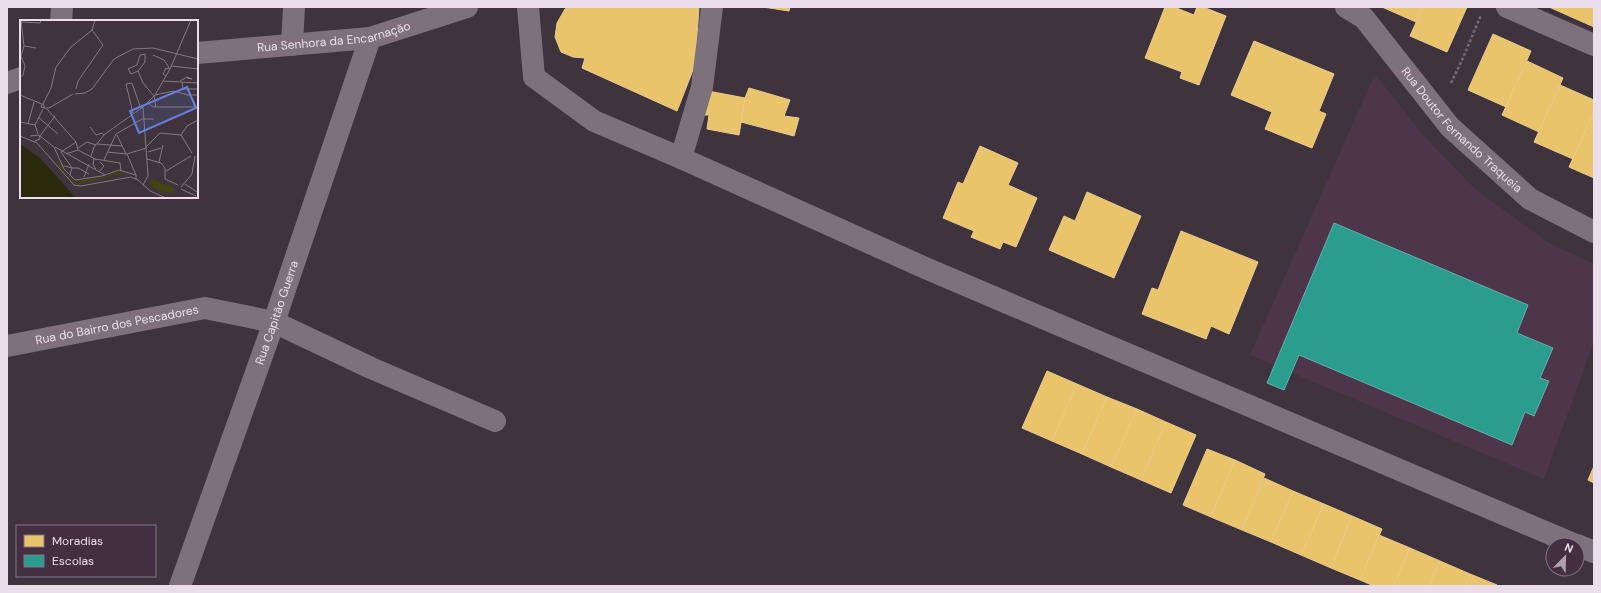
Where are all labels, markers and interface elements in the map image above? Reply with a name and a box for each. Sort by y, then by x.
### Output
street label: Rua Senhora da Encarnação [256,18,413,56]
inset map [20,20,198,198]
street label: Rua Doutor Fernando Traqueia [1398,64,1526,196]
street label: Rua Capitão Guerra [251,258,302,367]
street label: Rua do Bairro dos Pescadores [34,301,200,348]
legend [16,525,156,577]
text: Moradias [52,533,103,549]
north arrow [1545,537,1585,577]
text: N [1562,540,1575,556]
text: Escolas [52,553,94,569]

